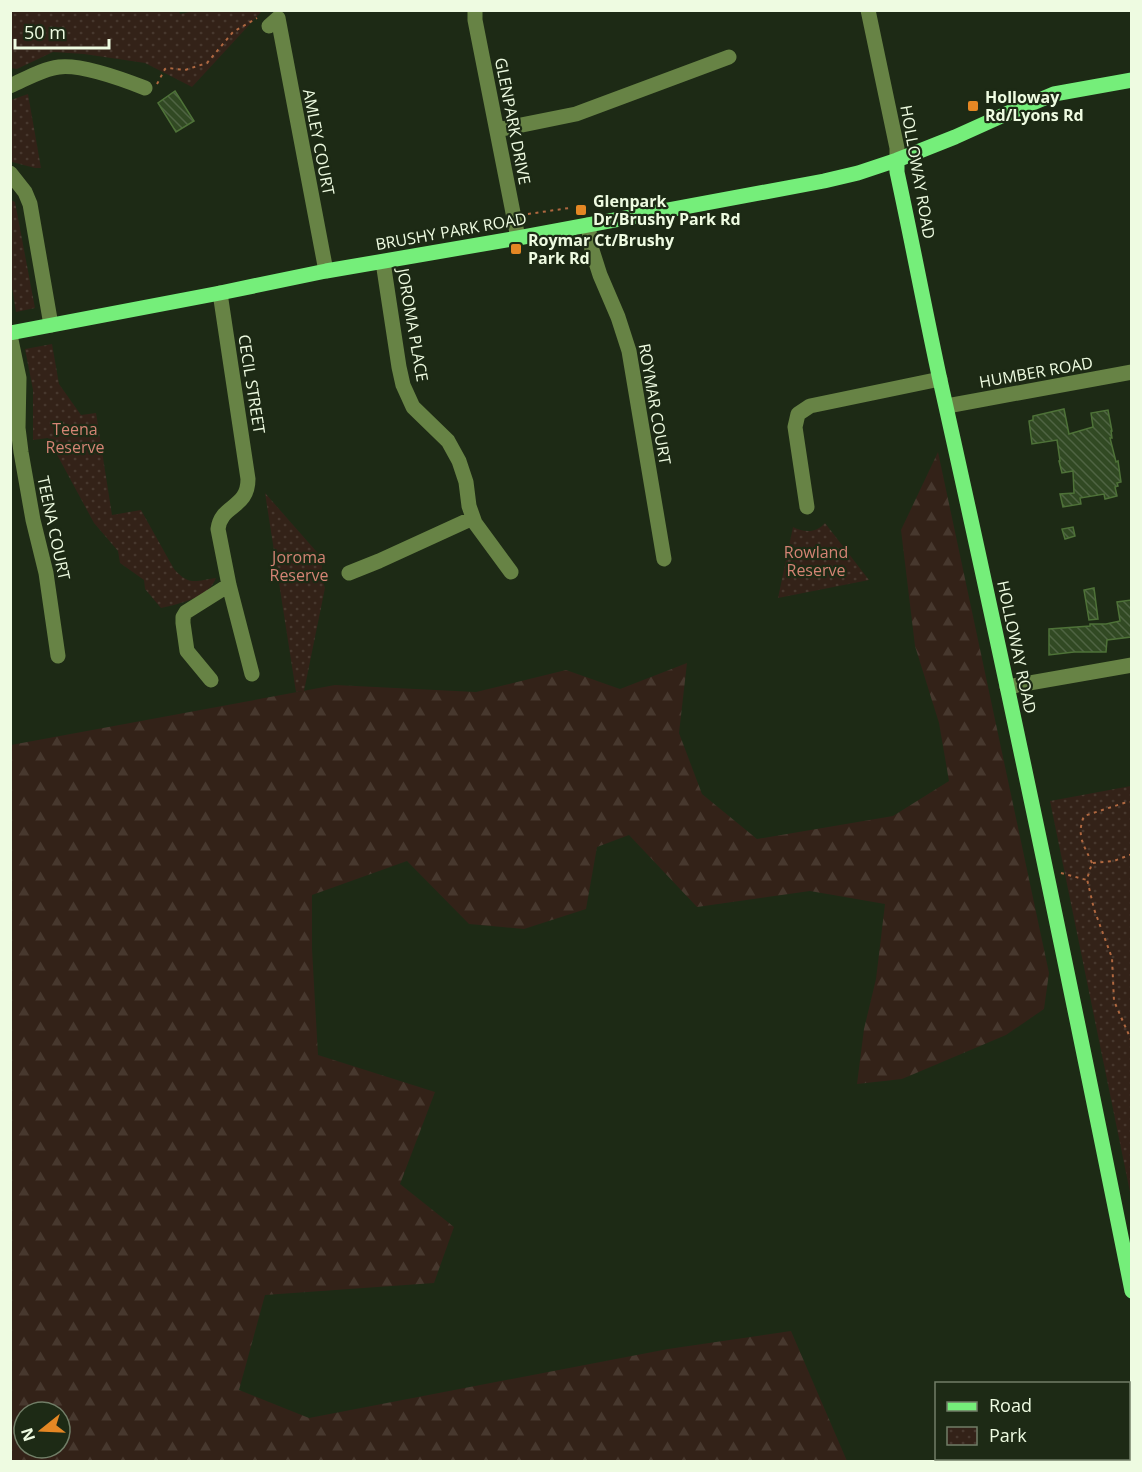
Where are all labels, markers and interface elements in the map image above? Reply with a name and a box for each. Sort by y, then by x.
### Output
scale bar [15,12,110,50]
text: 50 m [24,20,66,44]
street label: GLENPARK DRIVE [490,56,536,186]
place label: Holloway Rd/Lyons Rd [985,86,1084,126]
street label: AMLEY COURT [298,87,340,197]
marker: Holloway Rd/Lyons Rd [966,99,980,113]
street label: HOLLOWAY ROAD [895,103,941,241]
place label: Glenpark Dr/Brushy Park Rd [593,190,741,230]
marker: Glenpark Dr/Brushy Park Rd [574,203,588,217]
street label: BRUSHY PARK ROAD [374,207,528,255]
place label: Roymar Ct/Brushy Park Rd [528,229,675,269]
marker: Roymar Ct/Brushy Park Rd [509,242,523,256]
street label: JOROMA PLACE [392,265,434,383]
street label: CECIL STREET [233,333,271,435]
street label: ROYMAR COURT [634,342,677,466]
street label: HUMBER ROAD [977,351,1095,393]
park label: Teena Reserve [46,418,105,458]
street label: TEENA COURT [32,474,76,582]
park label: Rowland Reserve [784,541,848,581]
park label: Joroma Reserve [270,546,329,586]
street label: HOLLOWAY ROAD [992,578,1042,716]
legend [935,1382,1130,1460]
text: Road [989,1393,1032,1417]
north arrow [12,1400,72,1460]
text: Park [989,1423,1027,1447]
text: N [15,1425,40,1444]

